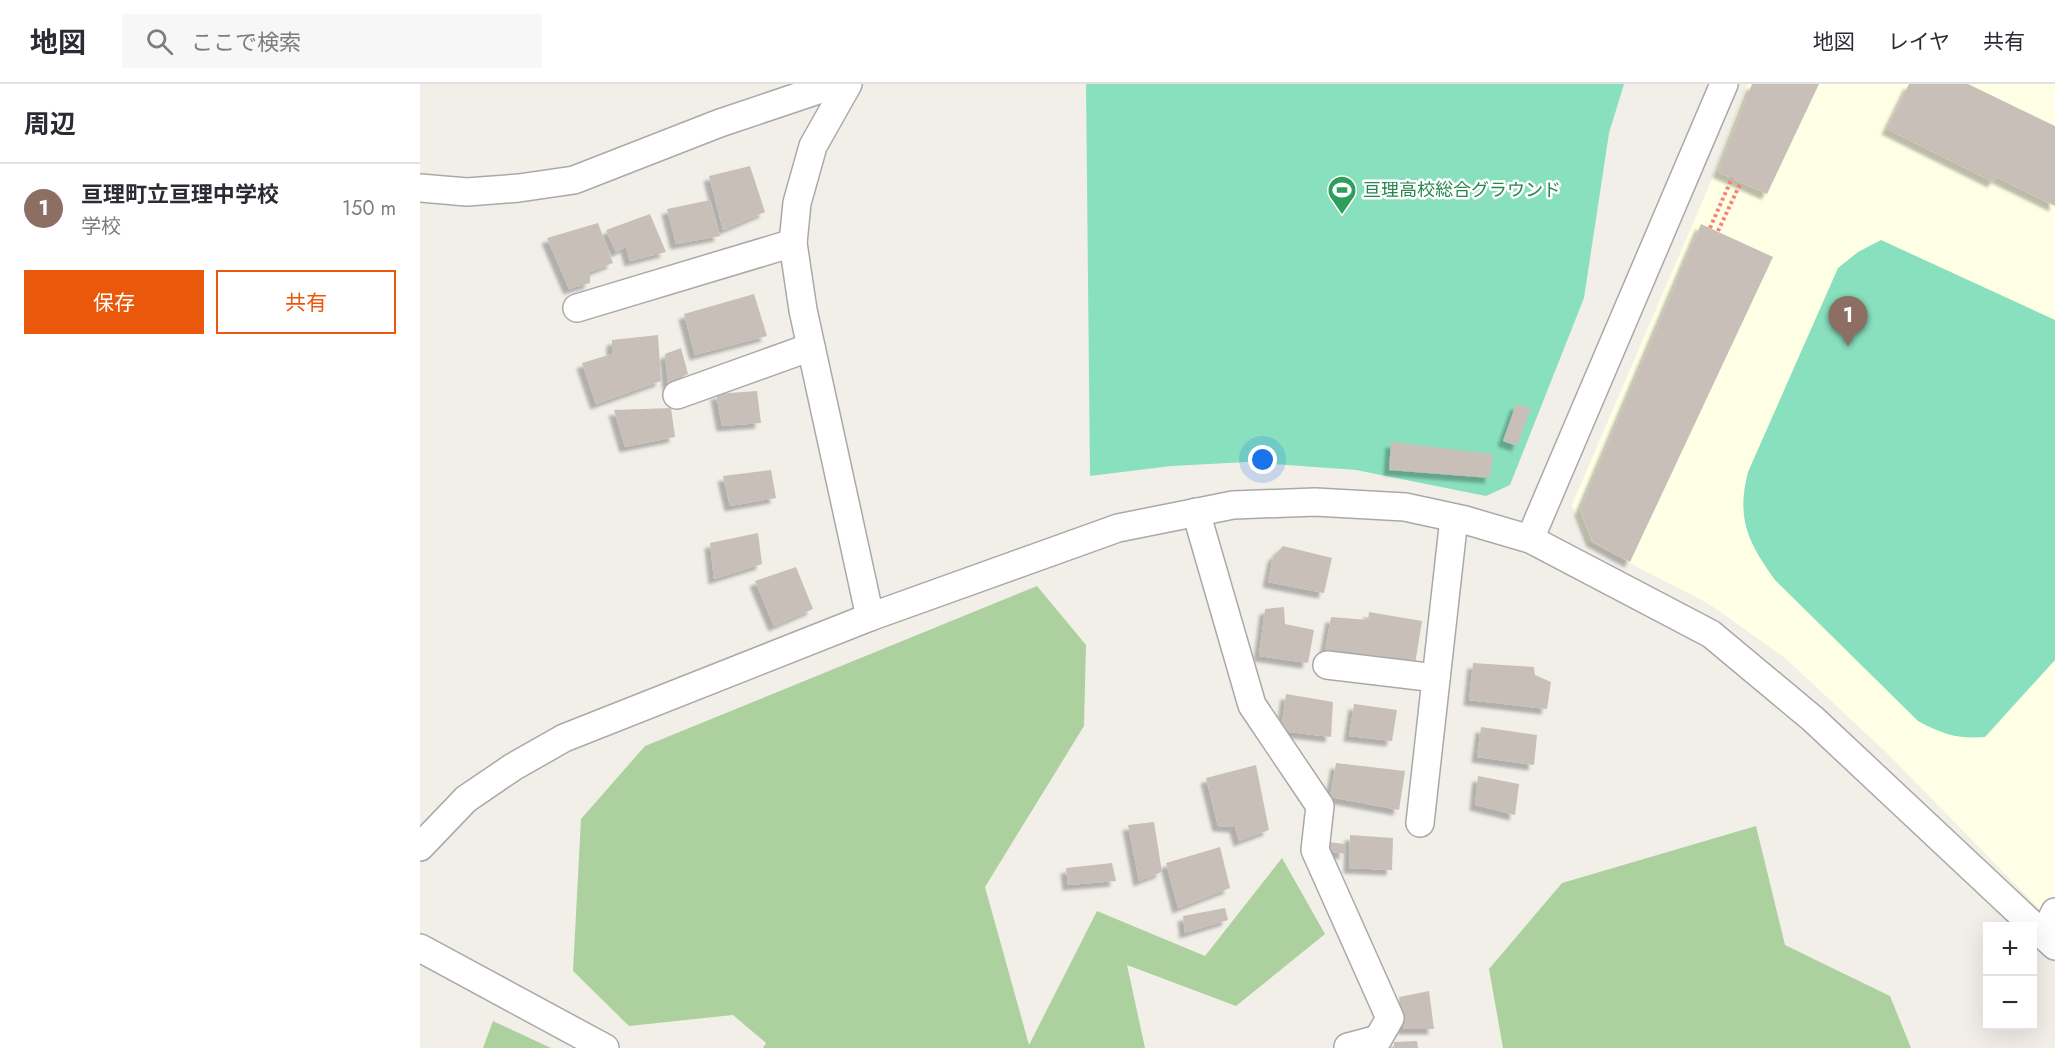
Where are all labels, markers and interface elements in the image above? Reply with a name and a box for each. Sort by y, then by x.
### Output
search box [122,14,542,68]
text: 地図 [30,22,86,63]
icon: search [143,25,176,58]
text: ここで検索 [191,26,301,58]
text: 地図 [1813,27,1855,57]
text: レイヤ [1888,27,1950,57]
text: 共有 [1983,27,2025,57]
text: 周辺 [24,105,76,143]
sports icon: 亘理高校総合グラウンド [1326,174,1358,216]
place label: 亘理高校総合グラウンド [1363,177,1561,203]
text: 亘理町立亘理中学校 [81,178,279,210]
text: 1 [38,194,49,223]
text: 150 m [342,194,396,223]
text: 学校 [81,212,121,241]
button: 保存 [24,270,204,334]
button: 共有 [216,270,396,334]
pin: 1 [1828,296,1868,346]
your location [1248,445,1277,474]
map controls [1983,922,2037,1030]
button: + [1983,922,2037,976]
button: − [1983,976,2037,1030]

